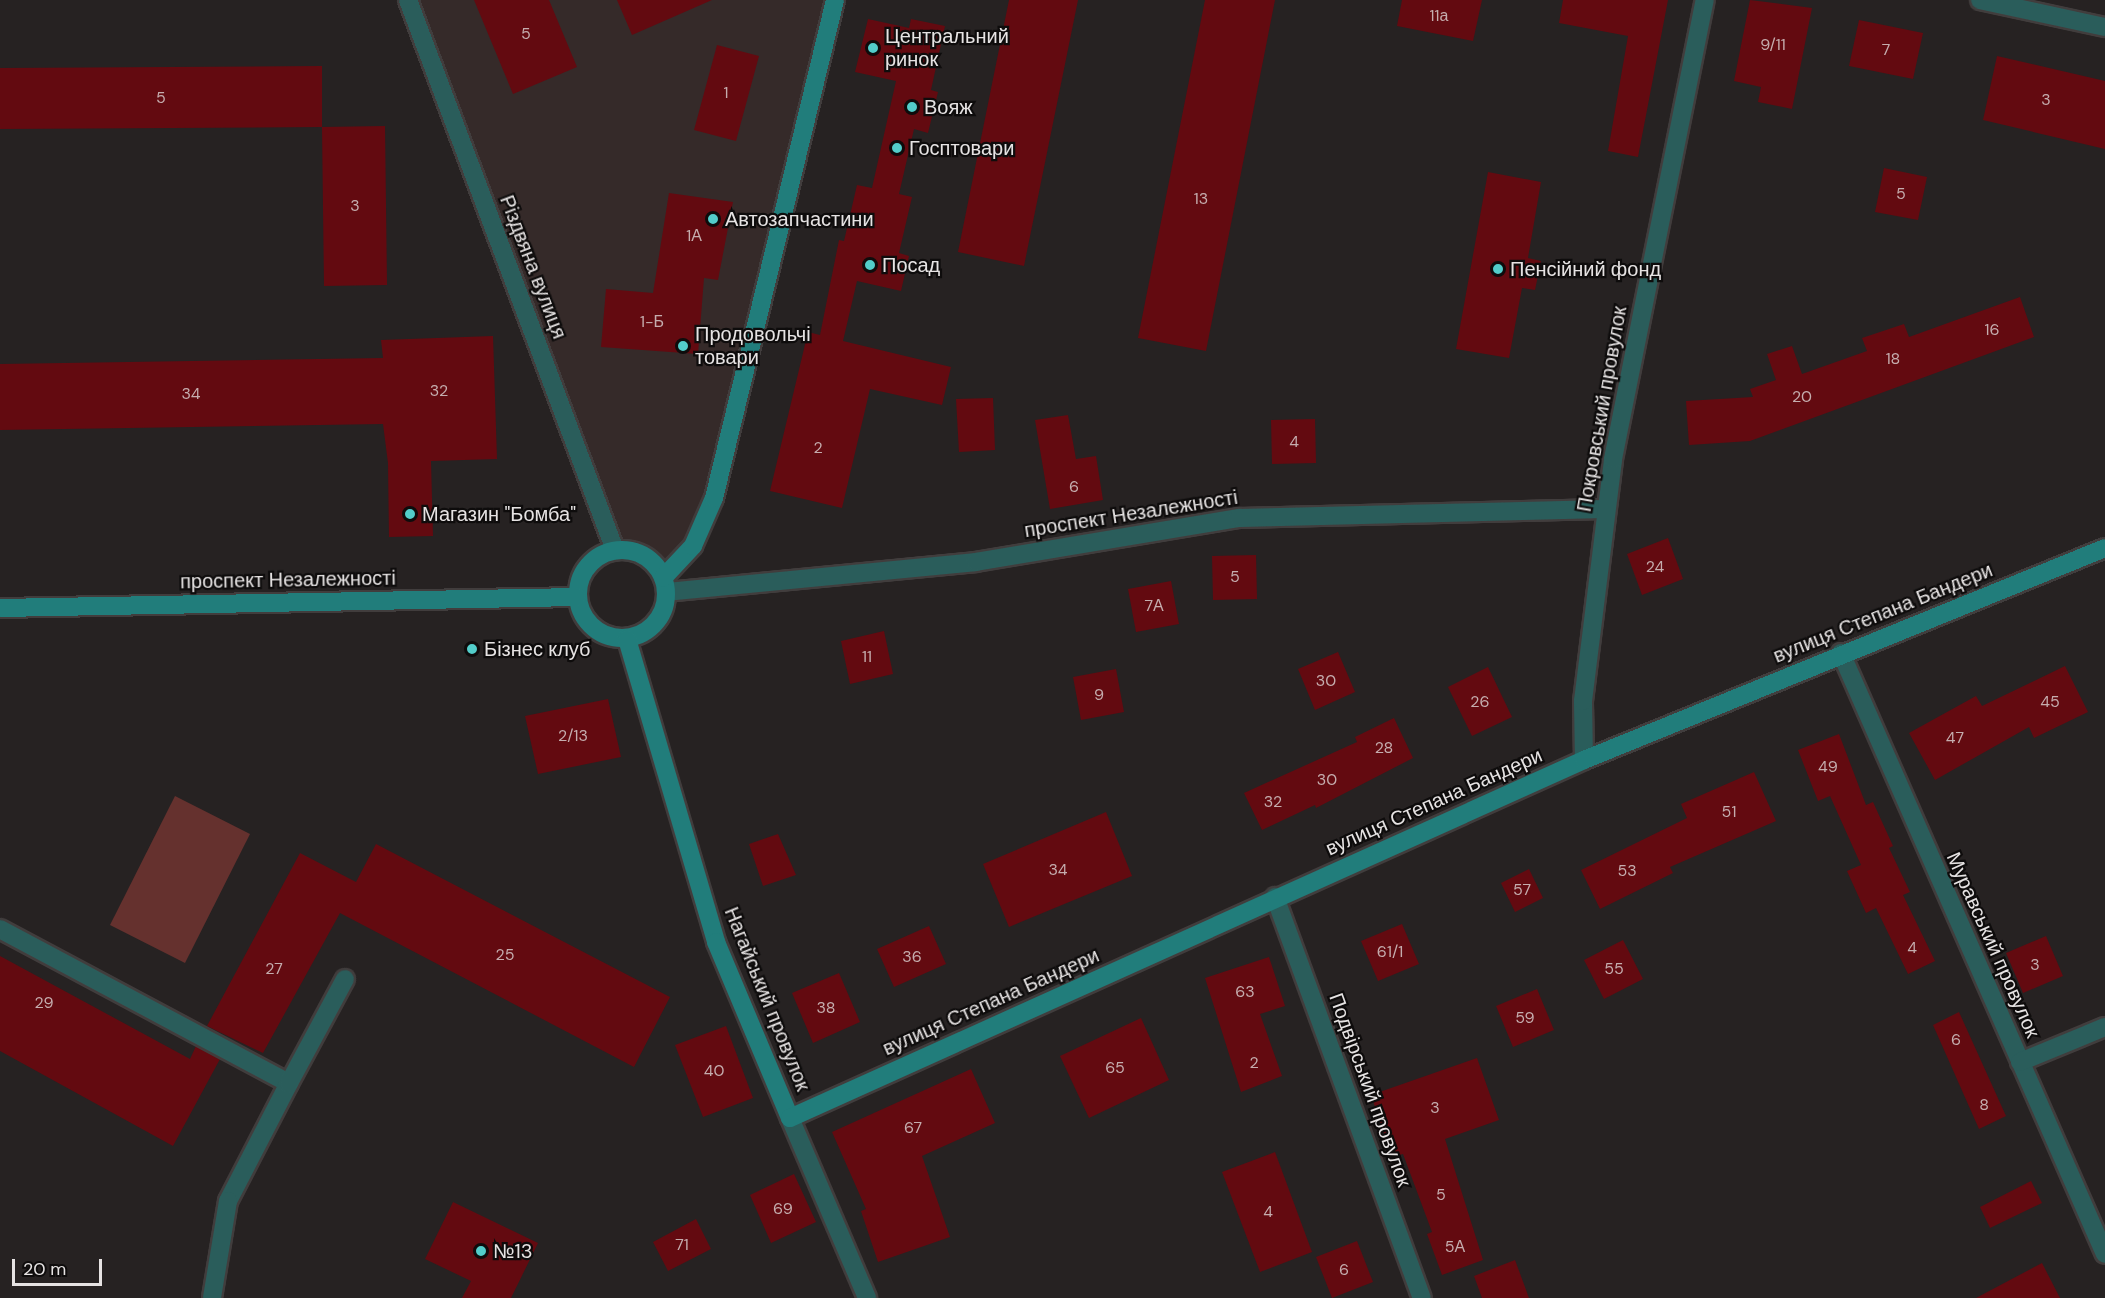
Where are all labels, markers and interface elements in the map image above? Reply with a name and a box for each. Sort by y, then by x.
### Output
house number: 11а [1430,6,1448,26]
house number: 5 [521,24,531,44]
place label: Центральний ринок [885,24,1009,71]
house number: 9/11 [1760,35,1786,55]
house number: 7 [1882,40,1890,60]
marker: Центральний ринок [866,41,880,55]
house number: 1 [724,83,728,103]
house number: 5 [156,88,166,108]
house number: 3 [2041,90,2051,110]
place label: Вояж [924,95,973,119]
marker: Вояж [905,100,919,114]
place label: Госптовари [909,136,1014,160]
marker: Госптовари [890,141,904,155]
house number: 5 [1896,184,1906,204]
house number: 13 [1194,189,1208,209]
street label: Різдвяна вулиця [495,192,571,342]
house number: 3 [350,196,360,216]
place label: Автозапчастини [725,207,874,231]
marker: Автозапчастини [706,212,720,226]
house number: 1А [686,226,702,246]
place label: Посад [882,253,940,277]
place label: Пенсійний фонд [1510,257,1661,281]
marker: Посад [863,258,877,272]
marker: Пенсійний фонд [1491,262,1505,276]
street label: Покровський провулок [1572,304,1632,514]
house number: 1-Б [640,312,664,332]
house number: 16 [1984,320,2000,340]
place label: Продовольчі товари [695,322,811,369]
marker: Продовольчі товари [676,339,690,353]
house number: 18 [1886,349,1900,369]
house number: 32 [430,381,448,401]
house number: 34 [181,384,201,404]
house number: 20 [1792,387,1812,407]
house number: 4 [1289,432,1299,452]
house number: 2 [813,438,823,458]
house number: 6 [1069,477,1079,497]
street label: проспект Незалежності [1023,485,1239,543]
place label: Магазин "Бомба" [422,502,576,526]
marker: Магазин "Бомба" [403,507,417,521]
house number: 24 [1646,557,1664,577]
street label: вулиця Степана Бандери [1770,558,1996,668]
street label: проспект Незалежності [180,566,396,594]
house number: 5 [1230,567,1240,587]
house number: 7А [1144,596,1164,616]
place label: Бізнес клуб [484,637,591,661]
marker: Бізнес клуб [465,642,479,656]
house number: 11 [862,647,872,667]
house number: 30 [1316,671,1336,691]
house number: 9 [1094,685,1104,705]
house number: 26 [1470,692,1490,712]
house number: 45 [2040,692,2060,712]
house number: 2/13 [558,726,588,746]
house number: 47 [1946,728,1964,748]
house number: 28 [1375,738,1393,758]
street label: вулиця Степана Бандери [1322,743,1546,861]
house number: 49 [1818,757,1838,777]
house number: 30 [1317,770,1337,790]
house number: 32 [1264,792,1282,812]
house number: 51 [1722,802,1736,822]
street label: Муравський провулок [1941,848,2045,1042]
house number: 34 [1048,860,1068,880]
house number: 53 [1617,861,1637,881]
house number: 57 [1513,880,1531,900]
street label: Нагайський провулок [719,904,815,1094]
house number: 4 [1907,938,1917,958]
house number: 61/1 [1377,942,1403,962]
street label: вулиця Степана Бандери [879,943,1103,1061]
house number: 25 [496,945,514,965]
house number: 36 [902,947,922,967]
house number: 3 [2030,955,2040,975]
house number: 27 [265,959,283,979]
house number: 55 [1604,959,1624,979]
house number: 63 [1235,982,1255,1002]
street label: Подвірський провулок [1324,990,1416,1190]
house number: 29 [34,993,54,1013]
house number: 38 [816,998,836,1018]
house number: 59 [1515,1008,1535,1028]
house number: 6 [1951,1030,1961,1050]
house number: 2 [1249,1053,1259,1073]
house number: 65 [1105,1058,1125,1078]
house number: 40 [704,1061,724,1081]
house number: 8 [1979,1095,1989,1115]
house number: 3 [1430,1098,1440,1118]
house number: 67 [904,1118,922,1138]
house number: 5 [1436,1185,1446,1205]
house number: 69 [773,1199,793,1219]
house number: 4 [1263,1202,1273,1222]
house number: 71 [675,1235,689,1255]
house number: 5А [1445,1237,1465,1257]
place label: №13 [493,1239,533,1263]
marker: №13 [474,1244,488,1258]
scale bar [15,1247,105,1285]
text: 20 m [23,1257,66,1281]
house number: 6 [1339,1260,1349,1280]

